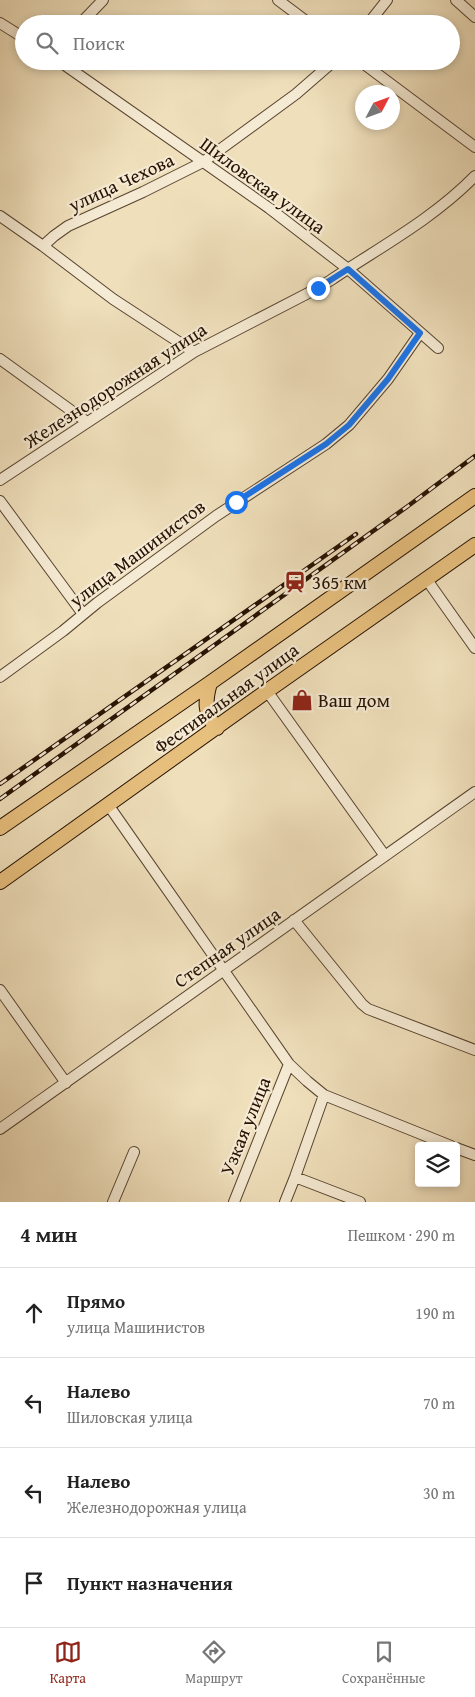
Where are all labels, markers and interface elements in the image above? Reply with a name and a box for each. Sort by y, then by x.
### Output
search box [15,15,460,70]
icon: search [33,29,61,57]
text: Поиск [73,29,125,57]
north arrow [355,85,400,130]
street label: Шиловская улица [194,130,332,240]
street label: улица Чехова [63,145,178,219]
route end [307,277,330,300]
street label: Железнодорожная улица [17,315,212,455]
route start [225,491,248,514]
street label: улица Машинистов [62,492,211,614]
place label: 365 км [312,568,367,596]
station icon: 365 км [282,569,308,595]
street label: Фестивальная улица [148,636,304,760]
place label: Ваш дом [318,686,390,714]
shop icon: Ваш дом [289,687,315,713]
street label: Степная улица [168,900,286,994]
street label: Узкая улица [213,1073,277,1179]
map controls [415,1142,460,1187]
button: layers [415,1142,460,1187]
text: 4 мин [20,1219,77,1250]
text: Пешком · 290 m [348,1223,455,1247]
text: Прямо [67,1287,125,1315]
icon: ahead [20,1299,48,1327]
text: 190 m [415,1301,455,1325]
text: улица Машинистов [67,1315,205,1339]
text: Налево [67,1377,130,1405]
icon: left [20,1389,48,1417]
text: 70 m [423,1391,455,1415]
text: Шиловская улица [67,1405,193,1429]
text: Налево [67,1467,130,1495]
icon: left [20,1479,48,1507]
text: 30 m [423,1481,455,1505]
text: Железнодорожная улица [67,1495,247,1519]
icon: arrive [20,1569,48,1597]
text: Пункт назначения [67,1569,233,1597]
tab: Карта [50,1638,86,1688]
tab: Маршрут [185,1638,243,1688]
tab: Сохранённые [342,1638,425,1688]

